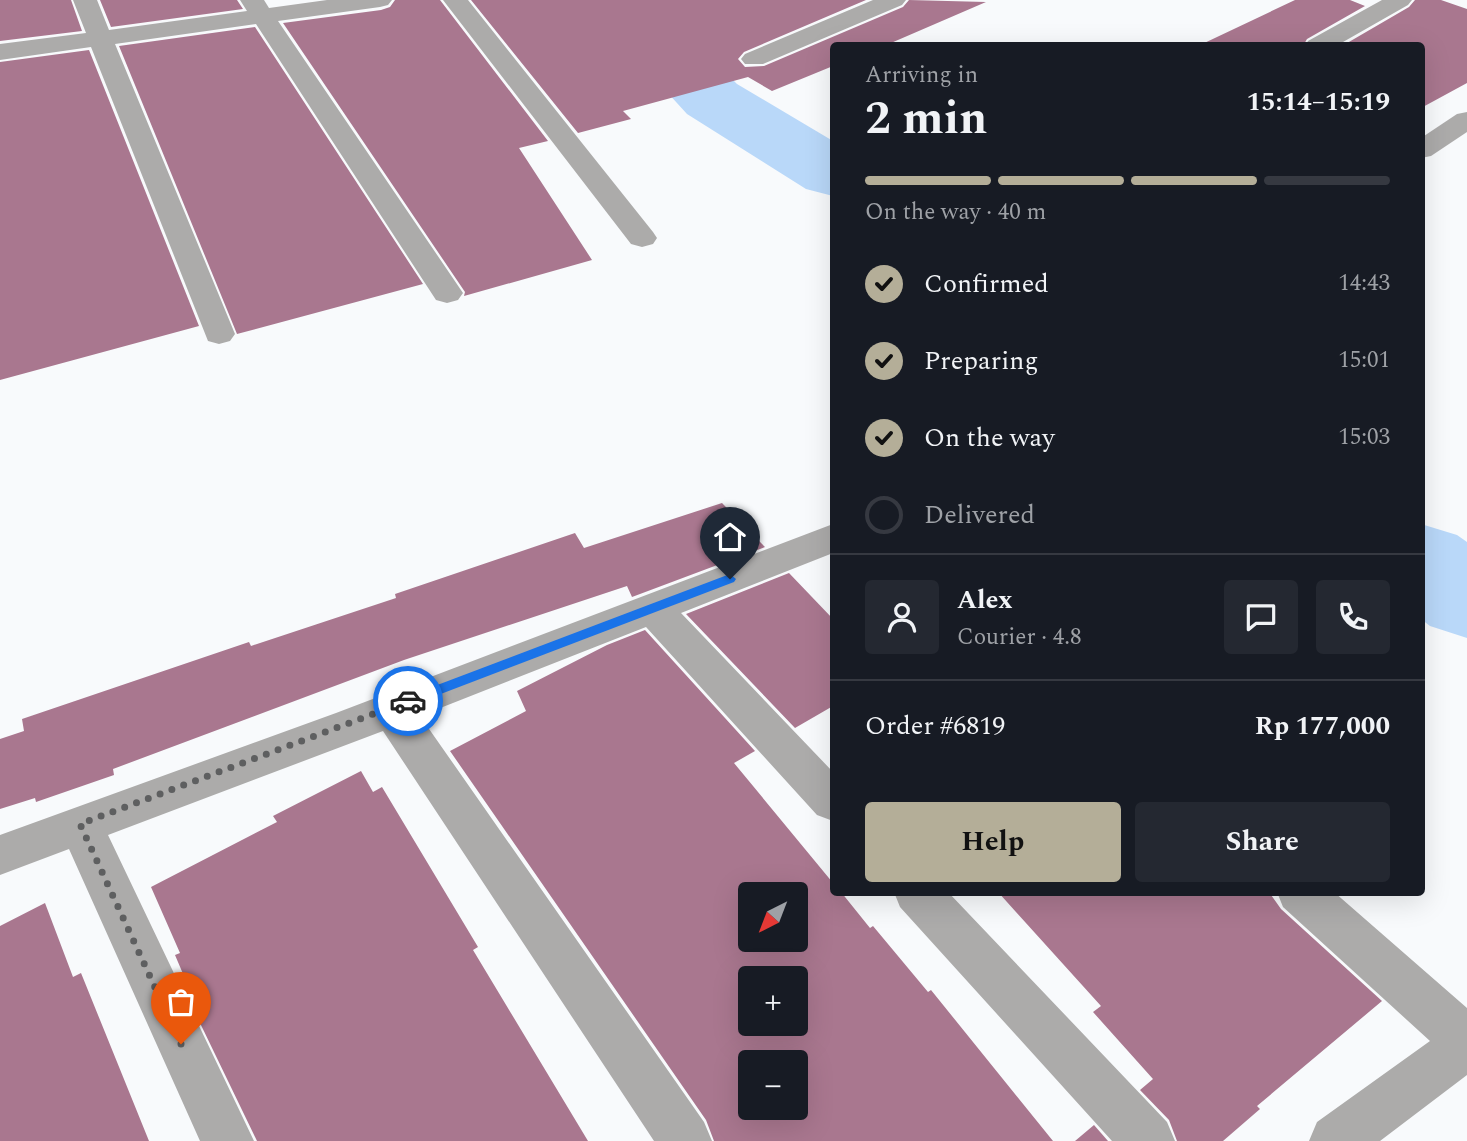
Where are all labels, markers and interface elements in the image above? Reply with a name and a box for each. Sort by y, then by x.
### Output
text: Arriving in [865,58,978,93]
text: 15:14–15:19 [1246,82,1390,122]
text: 2 min [865,84,987,154]
text: On the way · 40 m [865,195,1046,230]
text: Confirmed [924,264,1049,304]
icon: check [865,265,903,303]
text: 14:43 [1338,266,1390,301]
text: Preparing [924,341,1038,381]
icon: check [865,342,903,380]
text: 15:01 [1338,343,1390,378]
text: On the way [924,418,1055,458]
icon: check [865,419,903,457]
text: 15:03 [1338,420,1390,455]
text: Delivered [924,495,1035,535]
pin [700,507,760,579]
icon: home [711,518,749,556]
button: person [865,580,939,654]
text: Alex [957,580,1012,620]
button: chat [1224,580,1298,654]
button: phone [1316,580,1390,654]
text: Courier · 4.8 [957,620,1082,655]
courier [373,666,443,736]
icon: car [389,682,427,720]
text: Order #6819 [865,706,1005,746]
text: Rp 177,000 [1255,706,1390,746]
button: Help [865,802,1121,882]
button: Share [1135,802,1390,882]
north arrow [738,882,808,952]
map controls [738,882,808,1120]
button: + [738,966,808,1036]
pin [151,972,211,1044]
icon: bag [162,983,200,1021]
button: − [738,1050,808,1120]

